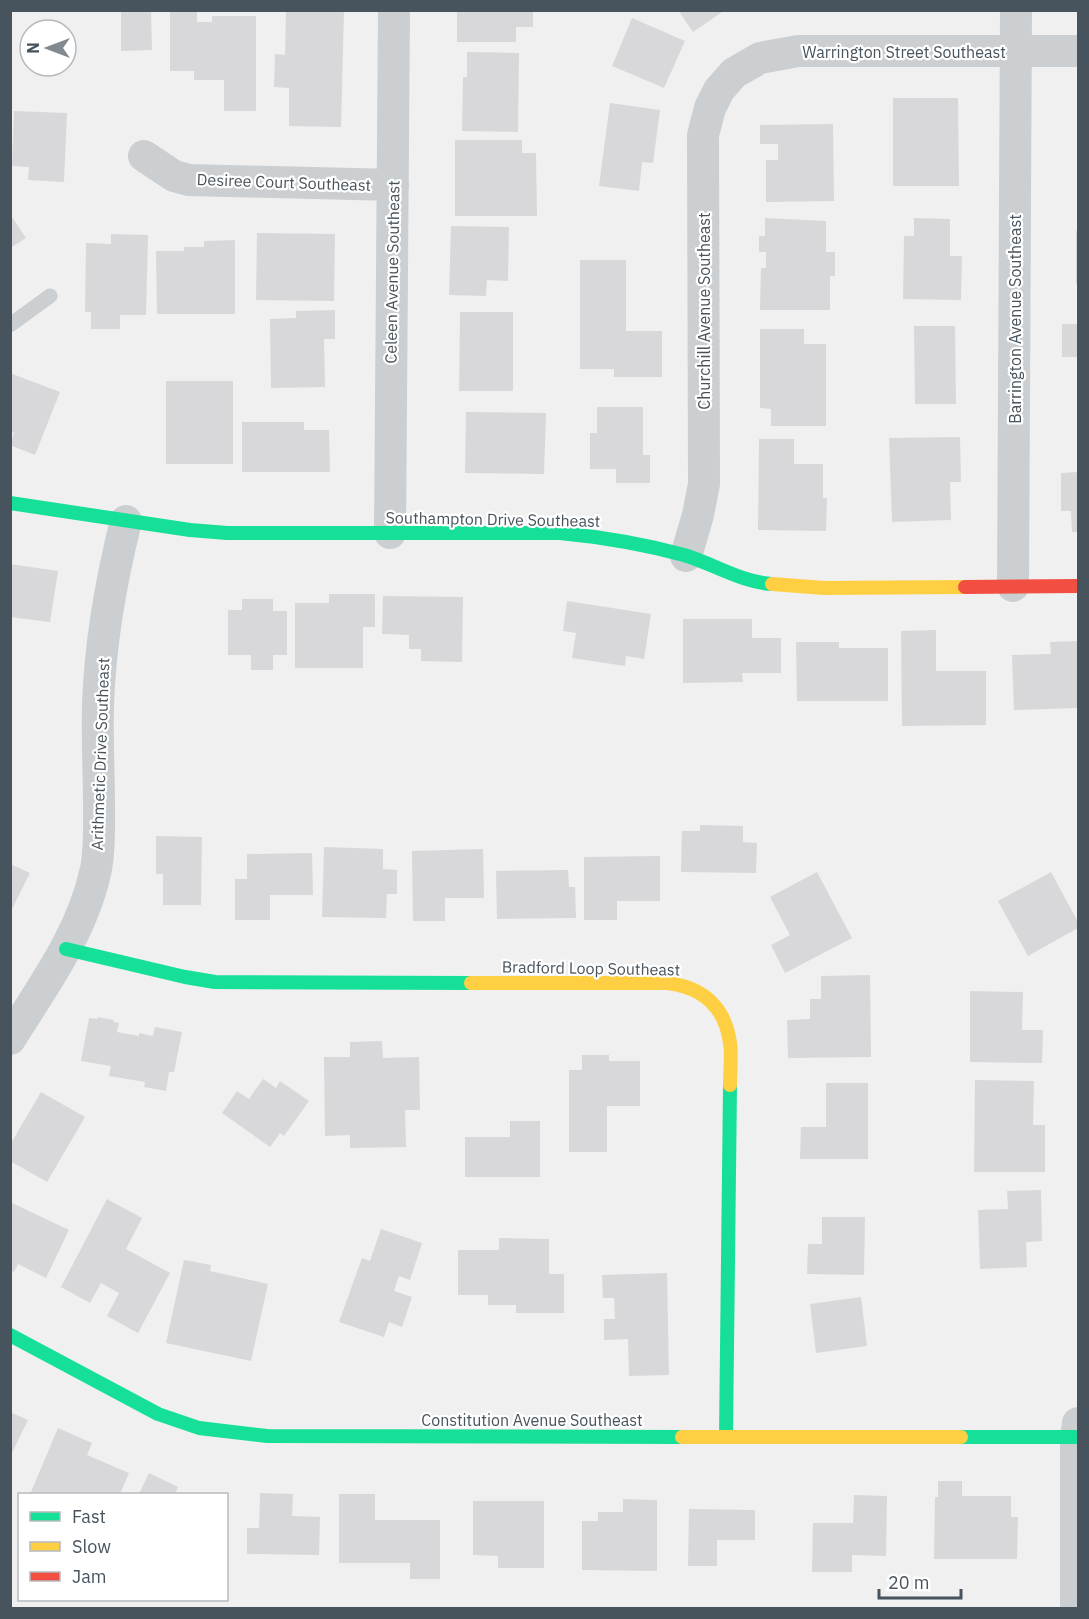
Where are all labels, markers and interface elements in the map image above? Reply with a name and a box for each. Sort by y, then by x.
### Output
north arrow [18,18,78,78]
text: N [23,42,43,54]
street label: Warrington Street Southeast [802,42,1006,62]
street label: Desiree Court Southeast [196,169,372,195]
street label: Celeen Avenue Southeast [380,180,404,364]
street label: Churchill Avenue Southeast [694,212,714,410]
street label: Barrington Avenue Southeast [1005,214,1025,424]
street label: Southampton Drive Southeast [385,507,601,531]
street label: Arithmetic Drive Southeast [87,657,113,851]
street label: Bradford Loop Southeast [502,956,680,980]
street label: Constitution Avenue Southeast [421,1410,643,1430]
legend [18,1493,228,1601]
text: Fast [72,1505,106,1528]
text: Slow [72,1535,111,1558]
scale bar [879,1562,962,1600]
text: Jam [72,1565,107,1588]
text: 20 m [888,1571,930,1594]

